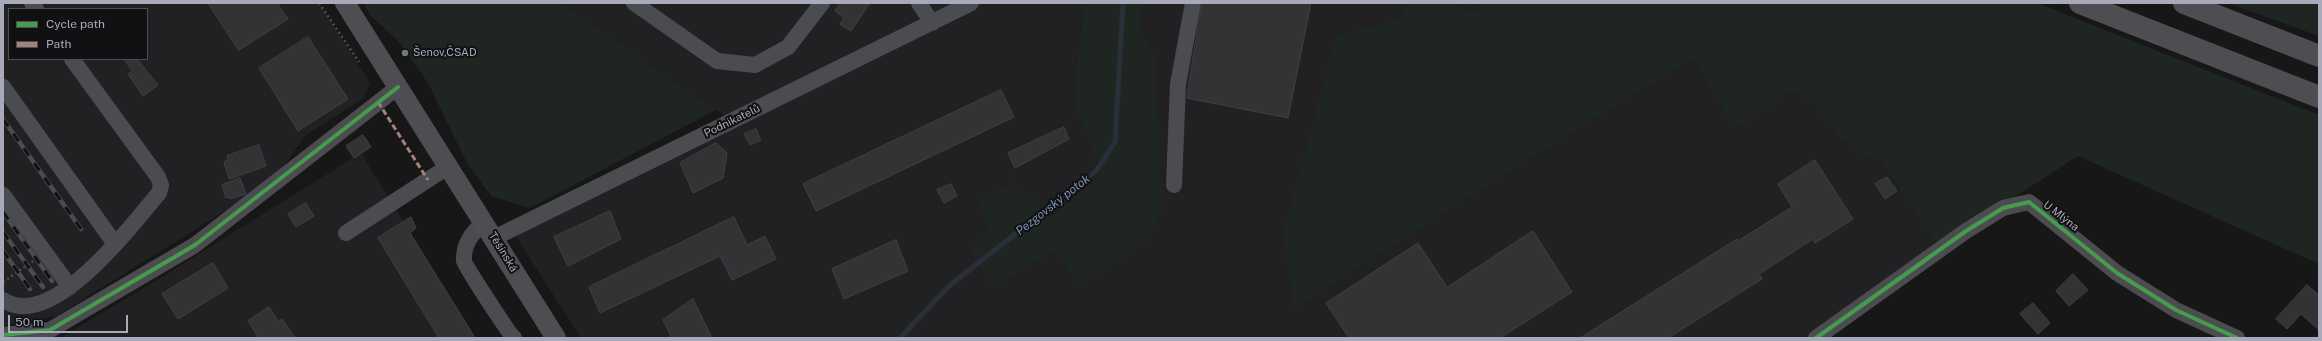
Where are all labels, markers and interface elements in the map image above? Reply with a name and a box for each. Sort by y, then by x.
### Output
legend [8,8,148,60]
text: Cycle path [46,17,105,31]
text: Path [46,37,72,51]
place label: Šenov,ČSAD [413,46,477,60]
marker: Šenov,ČSAD [400,48,410,58]
street label: Podnikatelů [702,102,762,140]
water label: Pezgovský potok [1013,172,1093,238]
street label: U Mlýna [2041,198,2081,234]
street label: Těšínská [486,230,520,274]
scale bar [10,307,130,333]
text: 50 m [15,315,43,329]

